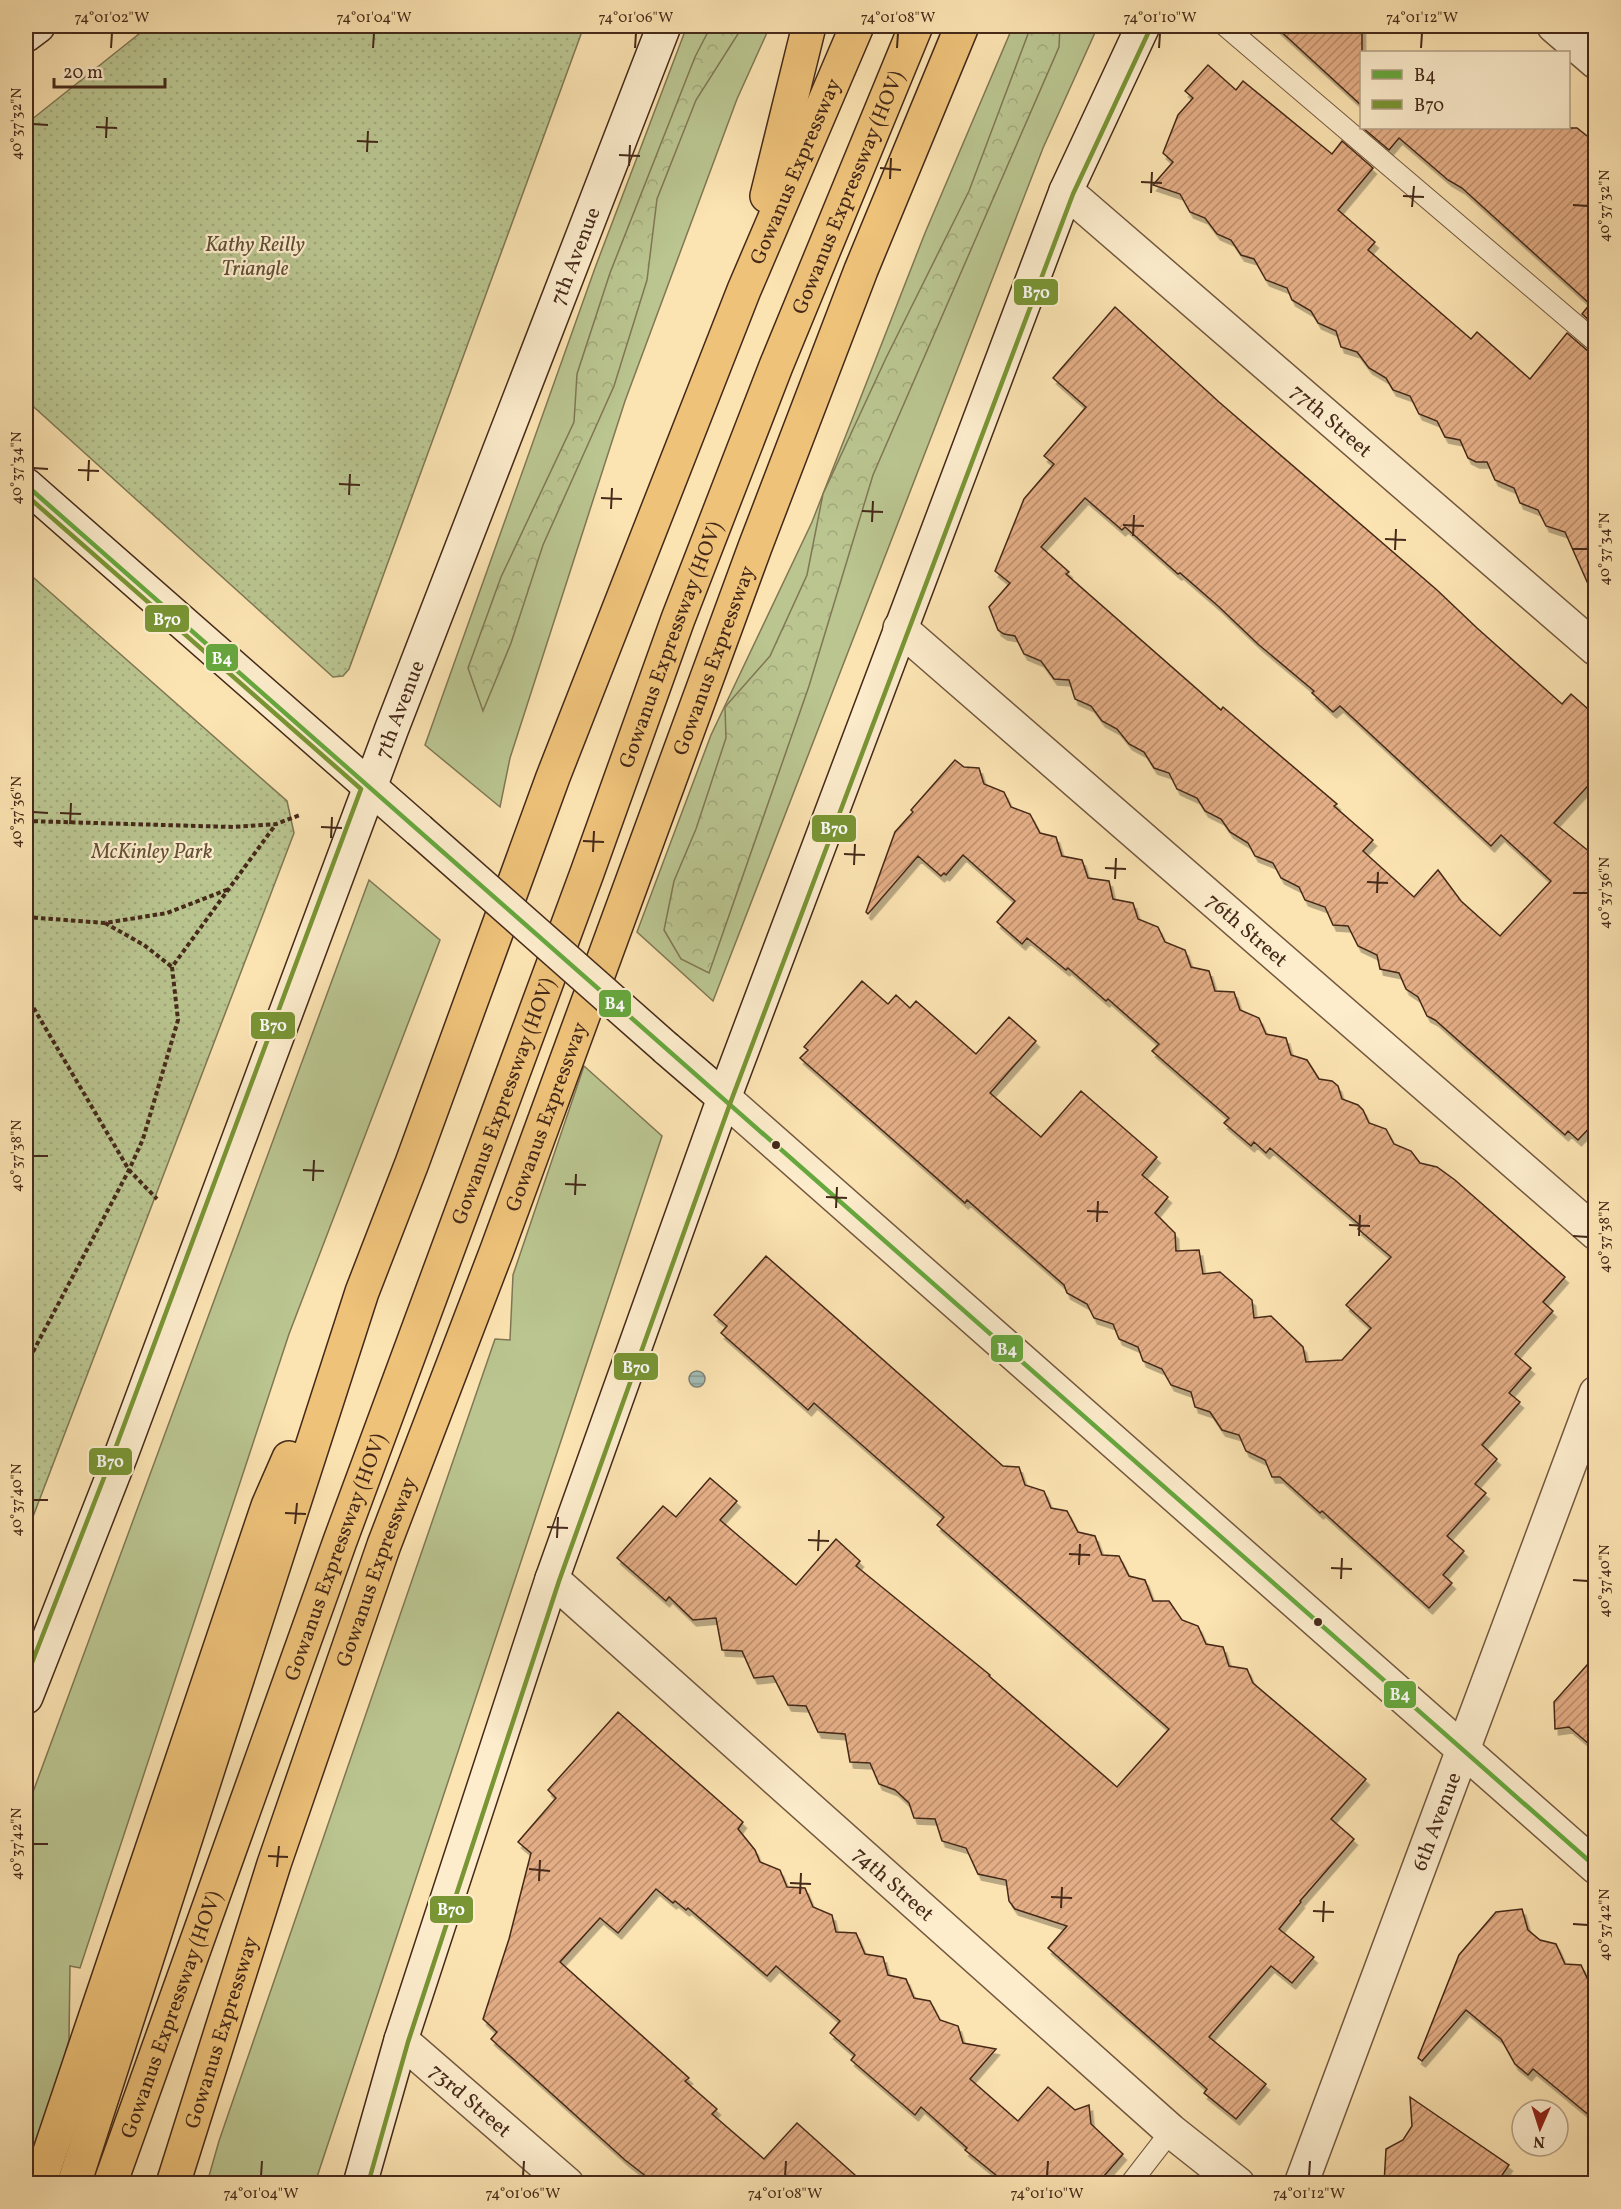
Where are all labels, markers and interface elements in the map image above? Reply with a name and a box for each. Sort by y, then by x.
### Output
text: 74°01'02"W [75,8,149,29]
text: 74°01'04"W [336,8,412,29]
text: 74°01'06"W [599,8,673,29]
text: 74°01'08"W [861,8,935,29]
text: 74°01'10"W [1124,8,1196,29]
text: 74°01'12"W [1386,8,1458,29]
scale bar [54,51,165,89]
legend [1360,51,1570,129]
text: 20 m [63,61,103,86]
text: B4 [1414,64,1436,89]
street label: Gowanus Expressway (HOV) [786,67,912,319]
street label: Gowanus Expressway [744,74,849,269]
text: 40°37'32"N [7,88,28,160]
text: B70 [1414,94,1444,119]
text: 40°37'32"N [1595,170,1616,242]
street label: 7th Avenue [544,203,608,310]
park label: Kathy Reilly Triangle [205,231,305,284]
line badge: B70 [1013,278,1059,306]
text: B70 [1022,283,1050,305]
street label: 77th Street [1283,378,1378,465]
text: 40°37'34"N [7,431,28,505]
text: 40°37'34"N [1595,512,1616,586]
street label: Gowanus Expressway (HOV) [613,517,727,771]
street label: Gowanus Expressway [668,562,760,758]
line badge: B70 [144,604,190,633]
text: B70 [153,610,181,632]
line badge: B4 [205,643,239,672]
text: B4 [212,649,233,671]
street label: 7th Avenue [369,656,433,763]
text: 40°37'36"N [7,776,28,848]
line badge: B70 [811,814,857,843]
text: B70 [820,819,848,841]
park label: McKinley Park [91,838,213,867]
text: 40°37'36"N [1595,857,1616,929]
street label: 76th Street [1199,887,1293,975]
street label: Gowanus Expressway (HOV) [445,973,559,1227]
line badge: B4 [598,989,632,1018]
text: B4 [605,994,626,1016]
line badge: B70 [250,1011,296,1040]
text: B70 [259,1016,287,1038]
street label: Gowanus Expressway [500,1018,592,1214]
text: 40°37'38"N [7,1120,28,1192]
unlabelled marker [770,1139,782,1151]
text: 40°37'38"N [1595,1201,1616,1273]
line badge: B4 [990,1334,1024,1363]
text: B4 [997,1340,1018,1362]
line badge: B70 [613,1352,659,1381]
text: B70 [622,1358,650,1380]
street label: Gowanus Expressway (HOV) [278,1430,392,1684]
line badge: B70 [88,1447,133,1476]
text: B70 [96,1452,124,1474]
text: 40°37'40"N [7,1463,28,1537]
street label: Gowanus Expressway [330,1473,422,1669]
text: 40°37'40"N [1595,1544,1616,1618]
unlabelled marker [1312,1616,1324,1628]
line badge: B4 [1383,1680,1417,1709]
text: B4 [1390,1685,1411,1707]
street label: 6th Avenue [1406,1768,1469,1875]
text: 40°37'42"N [7,1808,28,1880]
street label: 74th Street [846,1841,940,1929]
street label: Gowanus Expressway (HOV) [114,1887,228,2141]
text: 40°37'42"N [1595,1889,1616,1961]
line badge: B70 [429,1895,474,1924]
text: B70 [437,1900,465,1922]
street label: Gowanus Expressway [178,1933,264,2131]
street label: 73rd Street [422,2058,517,2145]
north arrow [1510,2098,1570,2158]
text: N [1533,2130,1546,2152]
text: 74°01'04"W [223,2184,299,2205]
text: 74°01'06"W [486,2184,560,2205]
text: 74°01'08"W [748,2184,822,2205]
text: 74°01'10"W [1011,2184,1083,2205]
text: 74°01'12"W [1273,2184,1345,2205]

